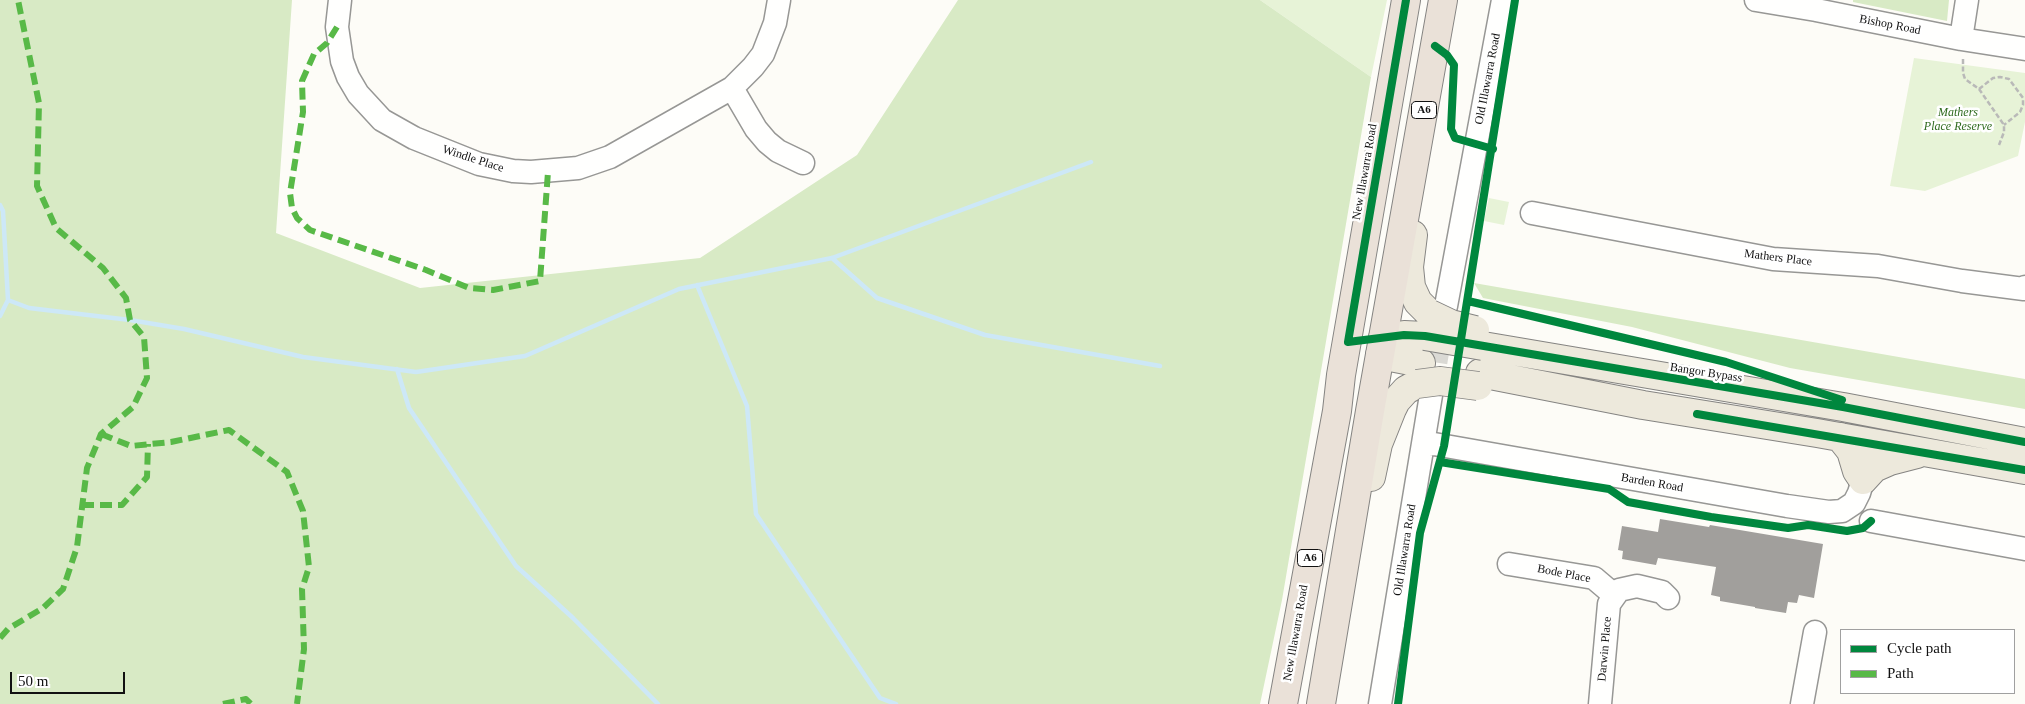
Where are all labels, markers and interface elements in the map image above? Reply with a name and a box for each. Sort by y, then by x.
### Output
street label: Bishop Road [1858,12,1922,38]
street label: Old Illawarra Road [1472,32,1504,126]
road number: A6 [1412,102,1436,118]
park label: Mathers Place Reserve [1924,106,1992,134]
street label: New Illawarra Road [1349,123,1381,221]
street label: Windle Place [440,142,506,176]
street label: Mathers Place [1743,247,1813,269]
street label: Bangor Bypass [1669,360,1743,386]
street label: Barden Road [1620,470,1684,496]
street label: Old Illawarra Road [1391,503,1419,597]
road number: A6 [1298,550,1322,566]
street label: Bode Place [1536,562,1592,586]
street label: New Illawarra Road [1280,584,1312,682]
street label: Darwin Place [1595,616,1615,682]
legend [1840,629,2015,694]
text: Cycle path [1887,640,1952,656]
scale bar [12,662,128,694]
text: Path [1887,665,1914,681]
text: 50 m [18,673,48,689]

